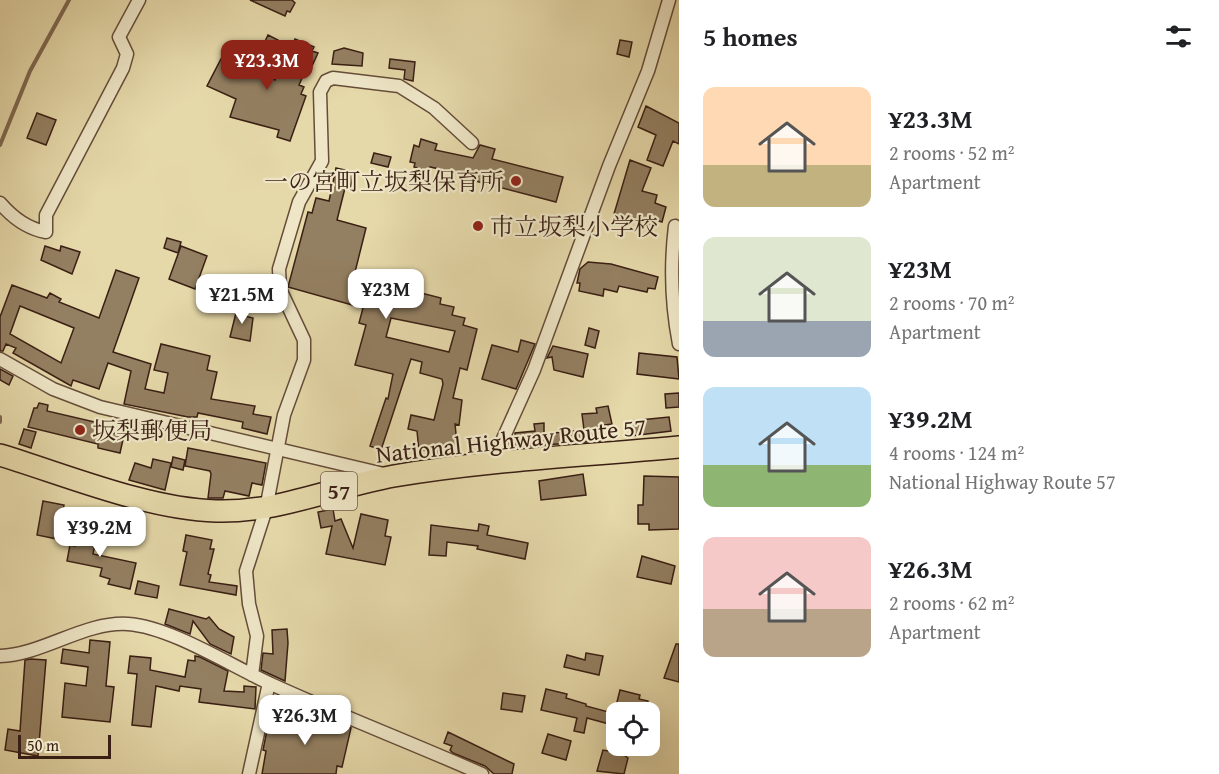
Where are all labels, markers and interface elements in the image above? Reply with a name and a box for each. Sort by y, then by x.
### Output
text: 5 homes [703,17,798,56]
icon: filters [1162,20,1195,53]
pin: ¥23.3M [218,40,316,91]
text: ¥23.3M [235,45,299,74]
text: ¥23.3M [889,99,973,138]
icon: home [751,111,823,183]
text: 2 rooms · 52 m² [889,138,1015,167]
place label: 一の宮町立坂梨保育所 [264,164,504,199]
text: Apartment [889,167,981,196]
marker: 一の宮町立坂梨保育所 [509,174,523,188]
place label: 市立坂梨小学校 [490,209,658,244]
marker: 市立坂梨小学校 [471,219,485,233]
text: ¥23M [889,249,952,288]
icon: home [751,261,823,333]
pin: ¥23M [350,269,422,320]
pin: ¥21.5M [193,274,291,325]
text: ¥23M [362,274,410,303]
text: ¥21.5M [210,279,274,308]
text: 2 rooms · 70 m² [889,288,1015,317]
text: Apartment [889,317,981,346]
text: ¥39.2M [889,399,973,438]
street label: National Highway Route 57 [374,408,648,472]
icon: home [751,411,823,483]
place label: 坂梨郵便局 [92,413,212,448]
marker: 坂梨郵便局 [73,423,87,437]
text: 4 rooms · 124 m² [889,438,1024,467]
text: National Highway Route 57 [889,467,1116,496]
road number: 57 [321,472,357,510]
pin: ¥39.2M [51,507,149,558]
text: ¥39.2M [68,512,132,541]
text: ¥26.3M [889,549,973,588]
icon: home [751,561,823,633]
text: 2 rooms · 62 m² [889,588,1015,617]
text: Apartment [889,617,981,646]
pin: ¥26.3M [256,695,354,746]
text: ¥26.3M [273,700,337,729]
map controls [606,702,660,756]
button: locate [606,702,660,756]
scale bar [18,732,111,760]
text: 50 m [27,733,59,757]

